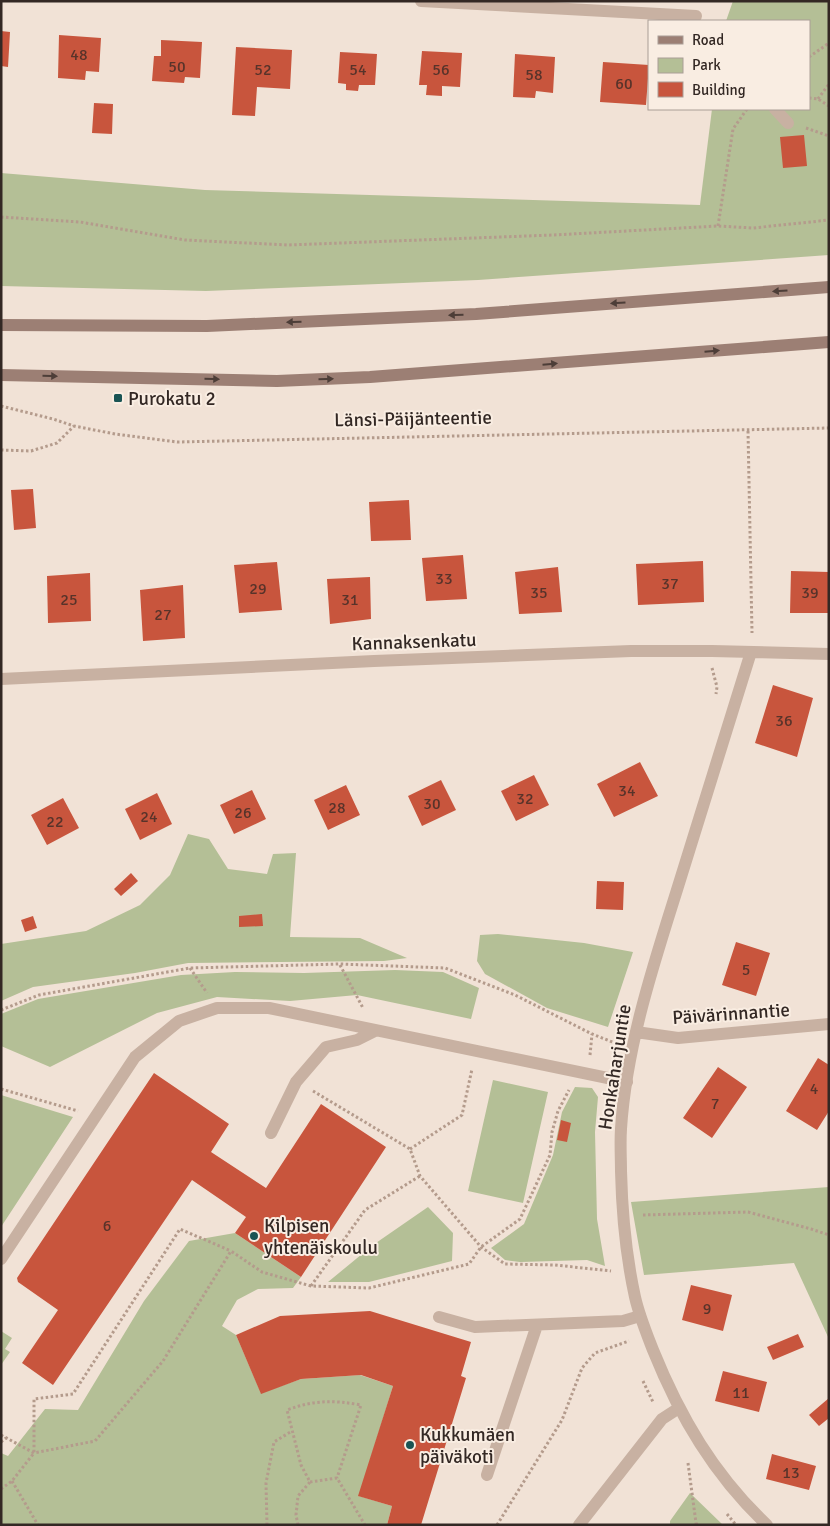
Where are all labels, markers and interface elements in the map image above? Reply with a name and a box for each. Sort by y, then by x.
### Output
legend [648,20,810,110]
text: Road [692,31,724,49]
house number: 48 [70,45,88,65]
text: Park [692,56,721,74]
house number: 50 [168,57,186,77]
house number: 52 [254,60,272,80]
house number: 54 [349,60,367,80]
house number: 56 [432,60,450,80]
house number: 58 [525,65,543,85]
house number: 60 [615,74,633,94]
text: Building [692,81,746,99]
one-way arrow [772,287,788,295]
one-way arrow [610,299,626,307]
one-way arrow [448,311,464,319]
one-way arrow [285,318,301,326]
one-way arrow [704,347,720,355]
one-way arrow [542,360,558,368]
one-way arrow [42,372,58,380]
one-way arrow [318,375,334,383]
one-way arrow [205,376,221,384]
place label: Purokatu 2 [128,387,216,411]
marker: Purokatu 2 [112,392,124,404]
street label: Länsi-Päijänteentie [334,406,492,432]
house number: 33 [435,569,453,589]
house number: 37 [661,574,679,594]
house number: 29 [249,579,267,599]
house number: 35 [530,583,548,603]
house number: 39 [801,583,819,603]
house number: 25 [60,590,78,610]
house number: 31 [341,590,359,610]
house number: 27 [154,605,172,625]
street label: Kannaksenkatu [351,628,477,656]
house number: 36 [775,711,793,731]
house number: 34 [618,781,636,801]
house number: 32 [516,789,534,809]
house number: 30 [423,794,441,814]
house number: 28 [328,798,346,818]
house number: 26 [234,803,252,823]
house number: 24 [140,807,158,827]
house number: 22 [46,812,64,832]
house number: 5 [742,960,750,980]
street label: Päivärinnantie [671,998,791,1030]
street label: Honkaharjuntie [593,1003,637,1132]
house number: 4 [810,1079,819,1099]
house number: 7 [711,1094,719,1114]
place label: Kilpisen yhtenäiskoulu [264,1214,378,1260]
house number: 6 [103,1216,111,1236]
marker: Kilpisen yhtenäiskoulu [248,1230,260,1242]
house number: 9 [703,1299,711,1319]
house number: 11 [732,1383,750,1403]
place label: Kukkumäen päiväkoti [420,1423,515,1469]
marker: Kukkumäen päiväkoti [404,1439,416,1451]
house number: 13 [782,1463,800,1483]

